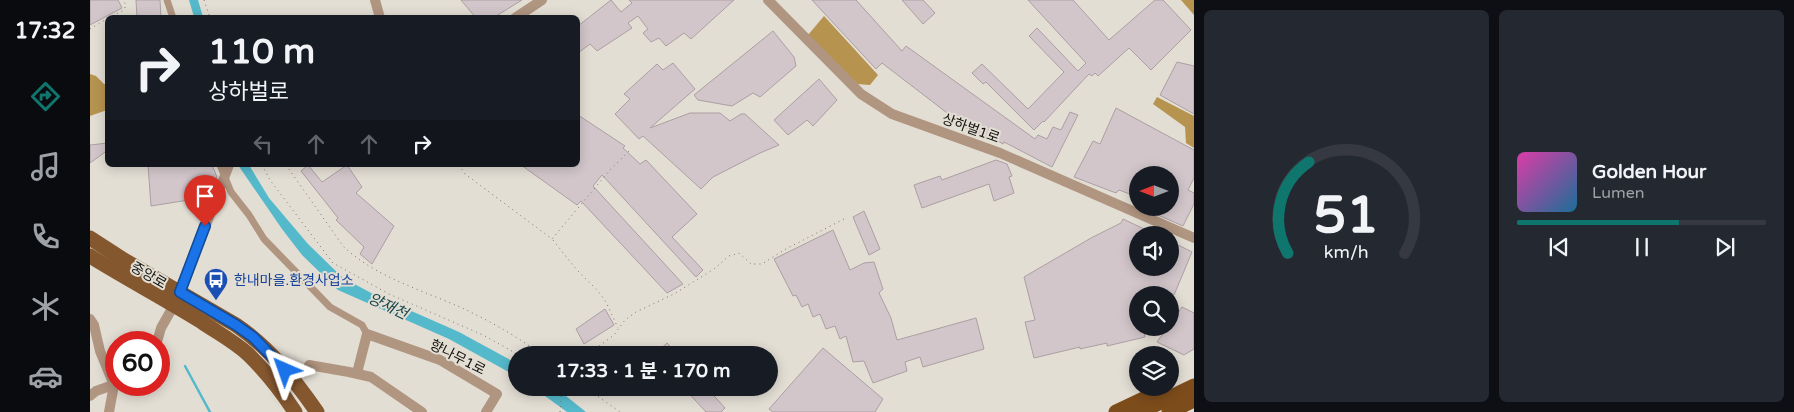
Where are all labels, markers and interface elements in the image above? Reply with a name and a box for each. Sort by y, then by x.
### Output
text: 17:32 [15,18,75,44]
text: 110 m [208,31,315,73]
icon: right [125,35,190,100]
icon: directions [28,79,63,114]
text: 상하벌로 [208,79,289,105]
street label: 상하벌1로 [940,110,1002,147]
icon: left [249,130,277,158]
icon: ahead [302,130,330,158]
icon: ahead [355,130,383,158]
icon: right [408,130,436,158]
icon: music [28,149,63,184]
text: Golden Hour [1592,161,1706,183]
north arrow [1129,166,1179,216]
map controls [1129,166,1179,396]
pin [184,175,226,226]
icon: arrive [191,182,219,210]
text: Lumen [1592,183,1644,203]
text: 51 [1314,184,1379,247]
icon: phone [28,219,63,254]
button: sound [1129,226,1179,276]
icon: previous [1545,233,1573,261]
icon: pause [1628,233,1656,261]
icon: next [1711,233,1739,261]
text: km/h [1324,242,1369,263]
street label: 중앙로 [128,258,170,293]
bus stop icon: 한내마을.환경사업소 [203,267,229,301]
place label: 한내마을.환경사업소 [234,272,354,289]
button: search [1129,286,1179,336]
icon: climate [28,289,63,324]
water label: 양재천 [365,289,413,324]
speed limit sign: 60 [105,331,170,396]
street label: 향나무1로 [427,336,489,379]
position arrow [258,343,310,395]
button: layers [1129,346,1179,396]
icon: car [28,359,63,394]
text: 17:33 · 1 분 · 170 m [556,360,730,382]

